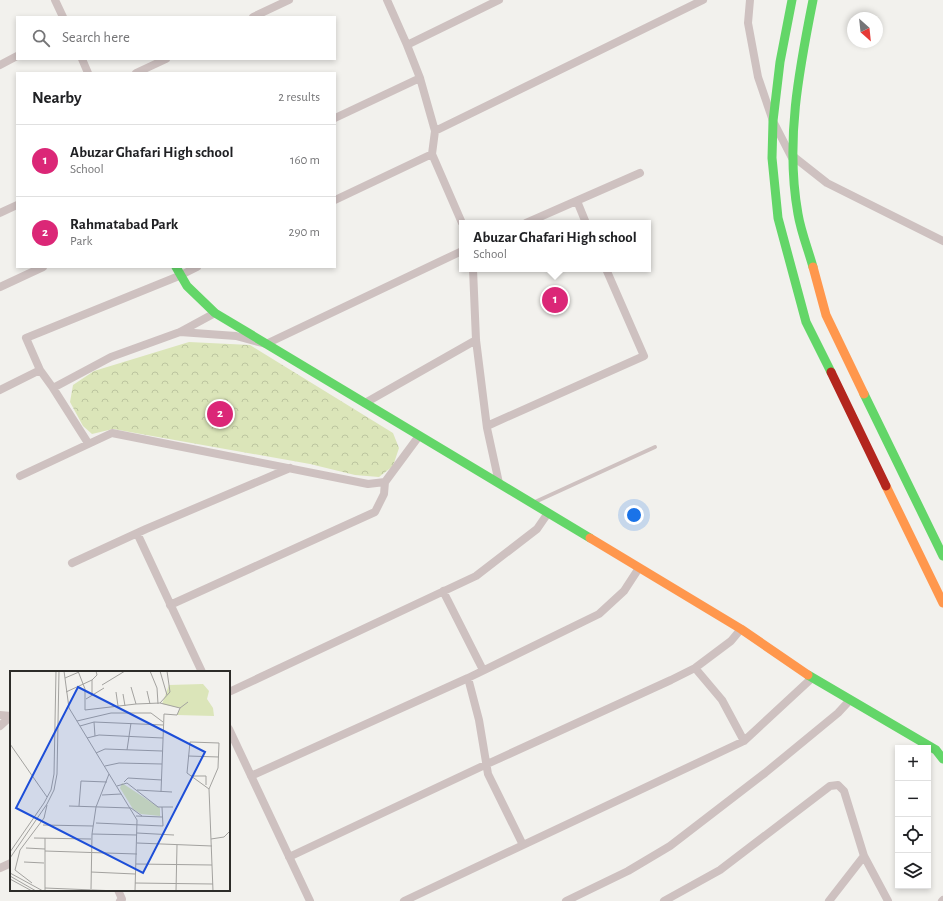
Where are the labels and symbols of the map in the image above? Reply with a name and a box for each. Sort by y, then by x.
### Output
north arrow [847,12,883,48]
pin: 1 [542,285,568,315]
pin: 2 [207,399,233,429]
your location [624,505,644,525]
inset map [10,671,230,891]

